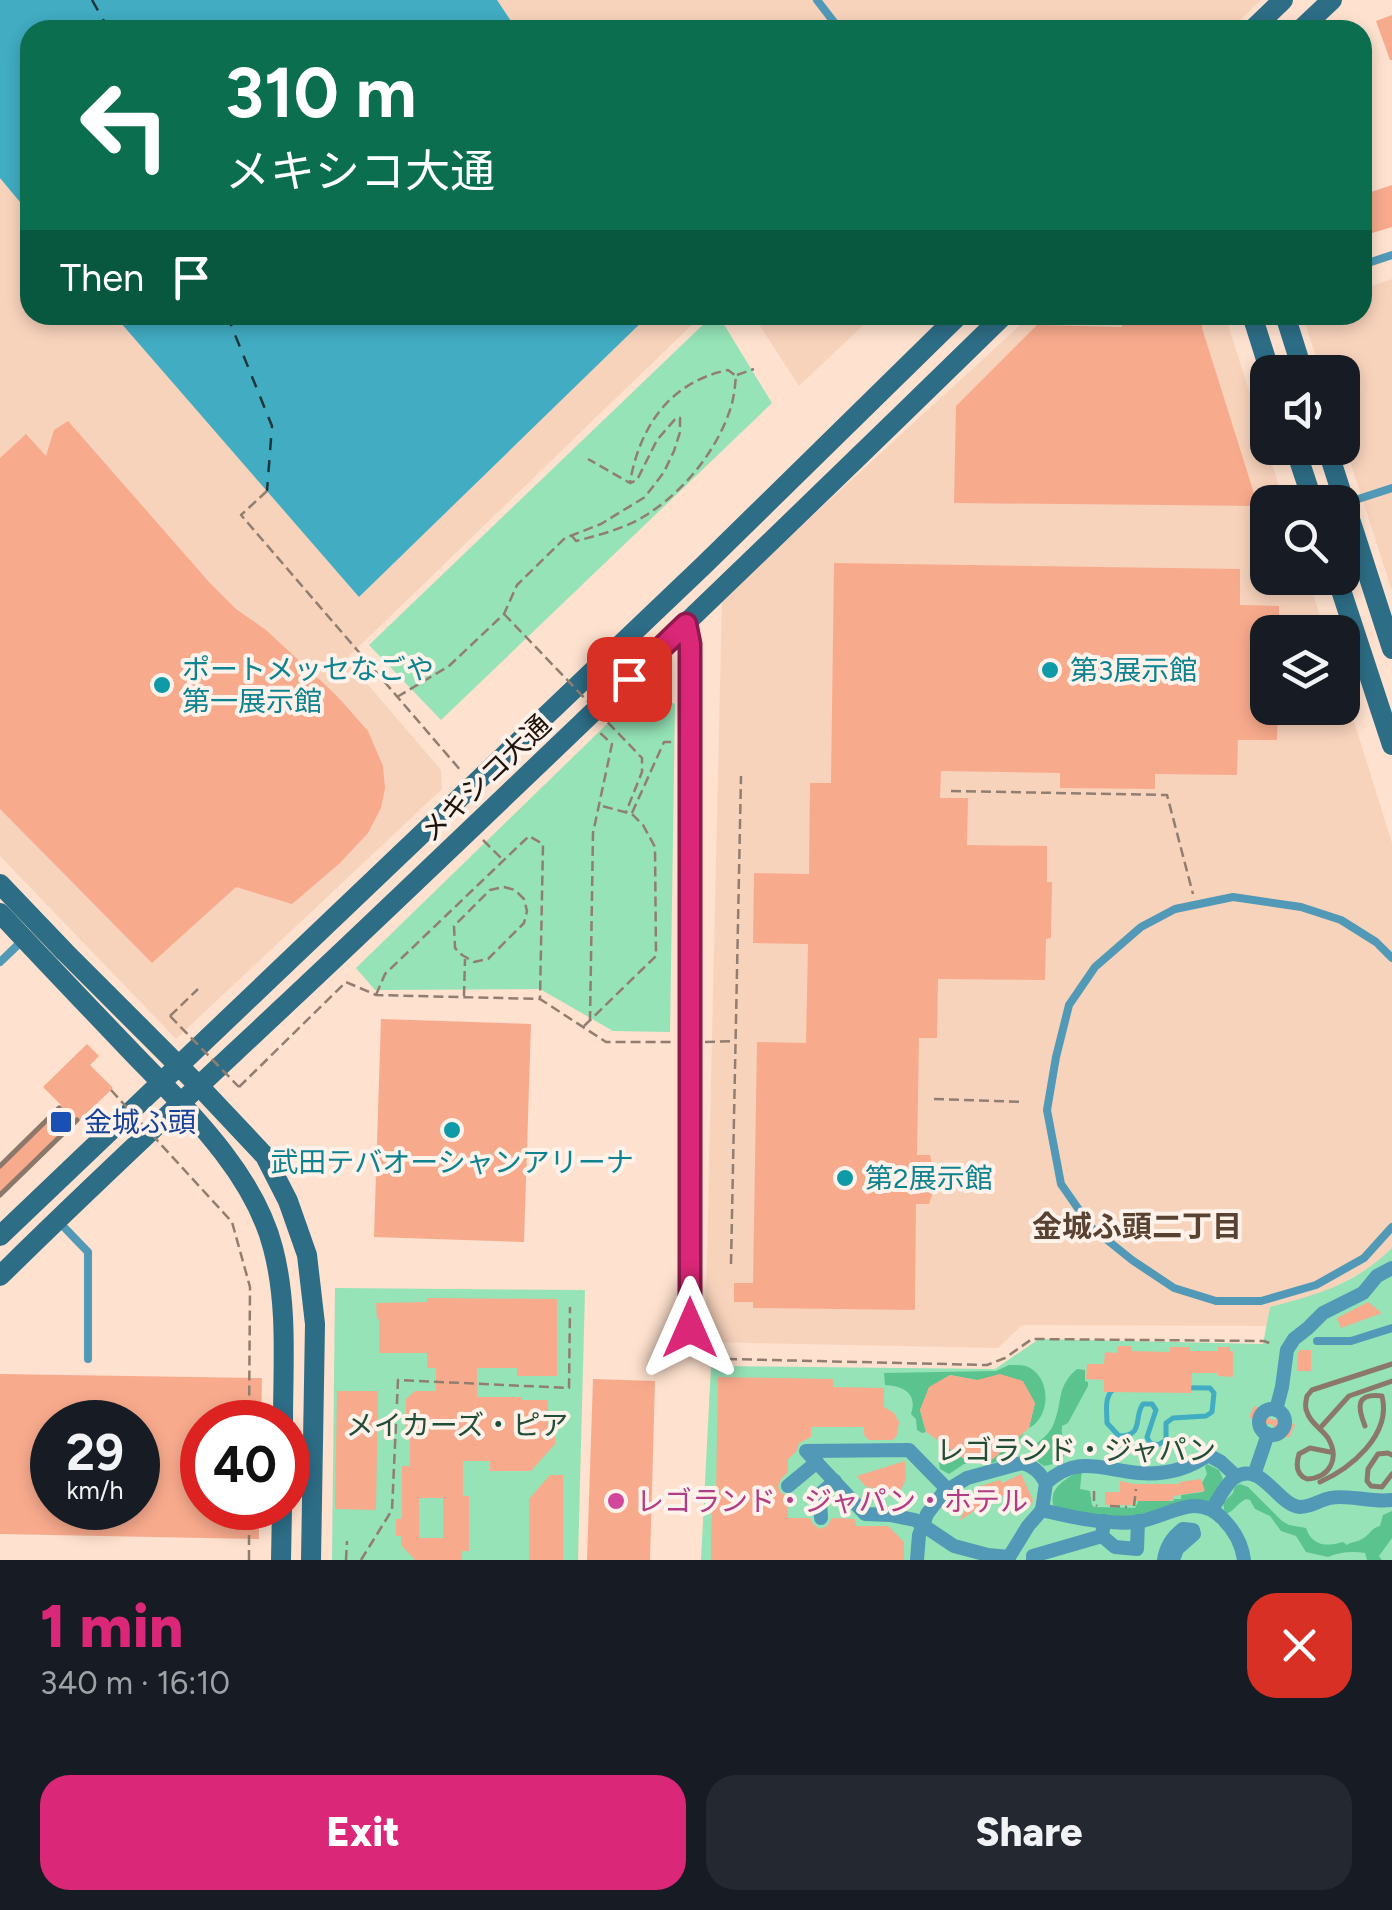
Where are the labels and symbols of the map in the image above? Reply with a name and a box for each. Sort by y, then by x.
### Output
pin [587,637,672,722]
place label: ポートメッセなごや 第一展示館 [182,652,434,718]
place label: 第3展示館 [1070,653,1197,687]
marker: 第3展示館 [1039,659,1061,681]
marker: ポートメッセなごや 第一展示館 [151,674,173,696]
street label: メキシコ大通 [413,707,557,849]
place label: 金城ふ頭 [84,1105,196,1139]
marker: 金城ふ頭 [48,1109,74,1135]
marker: 武田テバオーシャンアリーナ [441,1119,463,1141]
place label: 武田テバオーシャンアリーナ [270,1145,634,1179]
place label: 第2展示館 [865,1161,993,1195]
marker: 第2展示館 [834,1167,856,1189]
district label: 金城ふ頭二丁目 [1032,1208,1242,1245]
position arrow [638,1276,742,1380]
speed limit sign: 40 [180,1400,310,1530]
park label: メイカーズ・ピア [346,1408,568,1442]
park label: レゴランド・ジャパン [936,1433,1216,1467]
place label: レゴランド・ジャパン・ホテル [636,1484,1028,1518]
marker: レゴランド・ジャパン・ホテル [605,1490,627,1512]

